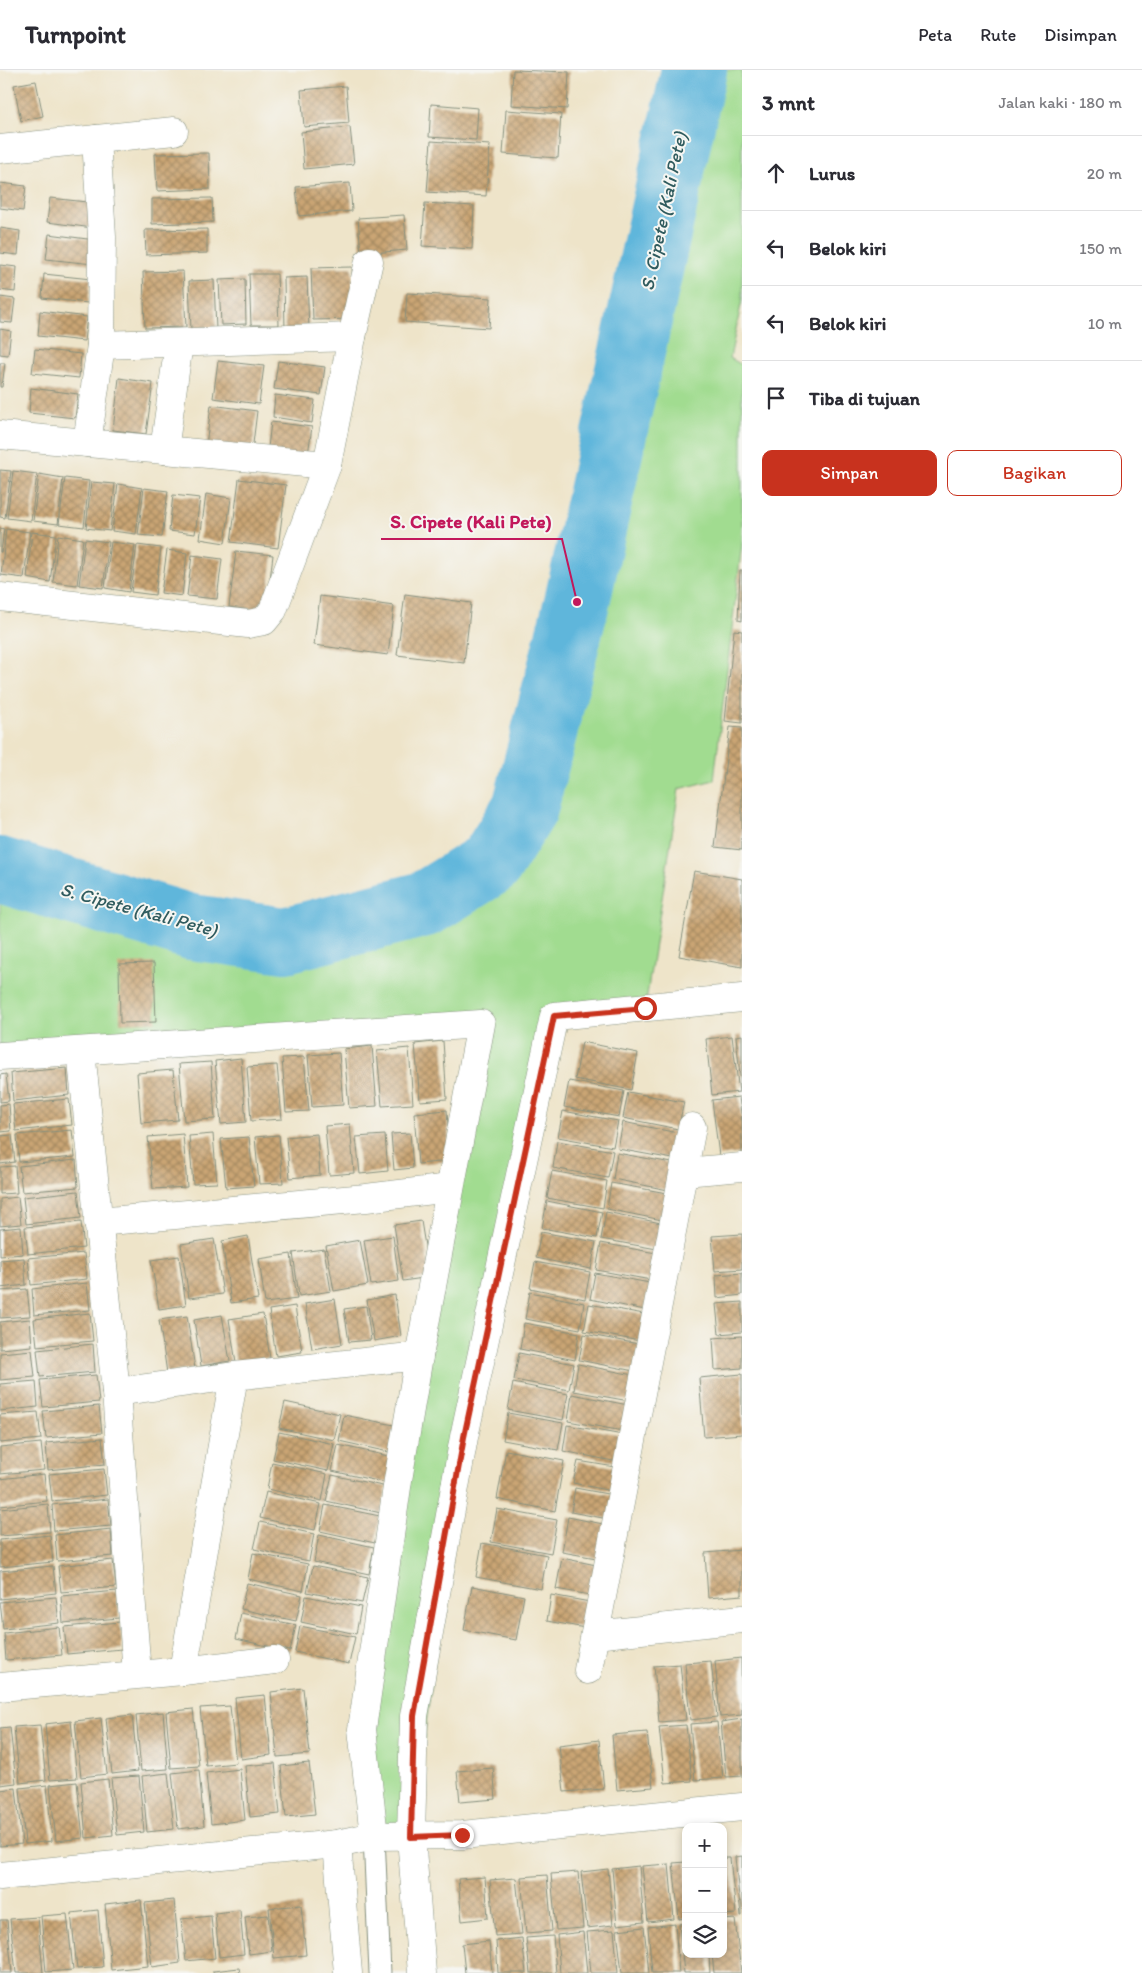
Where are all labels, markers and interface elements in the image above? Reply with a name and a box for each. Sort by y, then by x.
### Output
text: Turnpoint [25,20,126,49]
text: Peta [918,24,952,46]
text: Rute [980,24,1016,46]
text: Disimpan [1044,24,1117,46]
text: 3 mnt [762,90,815,115]
text: Jalan kaki · 180 m [999,93,1122,112]
water label: S. Cipete (Kali Pete) [635,129,692,292]
icon: ahead [762,159,790,187]
text: Lurus [809,162,855,185]
text: 20 m [1087,164,1122,183]
icon: left [762,234,790,262]
text: Belok kiri [809,237,886,260]
text: 150 m [1079,239,1122,258]
icon: left [762,309,790,337]
text: Belok kiri [809,312,886,335]
text: 10 m [1088,314,1122,333]
icon: arrive [762,384,790,412]
text: Tiba di tujuan [809,387,920,410]
button: Simpan [762,450,937,496]
button: Bagikan [947,450,1122,496]
callout: S. Cipete (Kali Pete) [381,505,562,539]
text: S. Cipete (Kali Pete) [390,510,552,533]
water label: S. Cipete (Kali Pete) [58,877,221,942]
route start [634,997,657,1020]
map controls [682,1823,727,1958]
button: + [682,1823,727,1868]
route end [451,1824,474,1847]
button: − [682,1868,727,1913]
button: layers [682,1913,727,1958]

